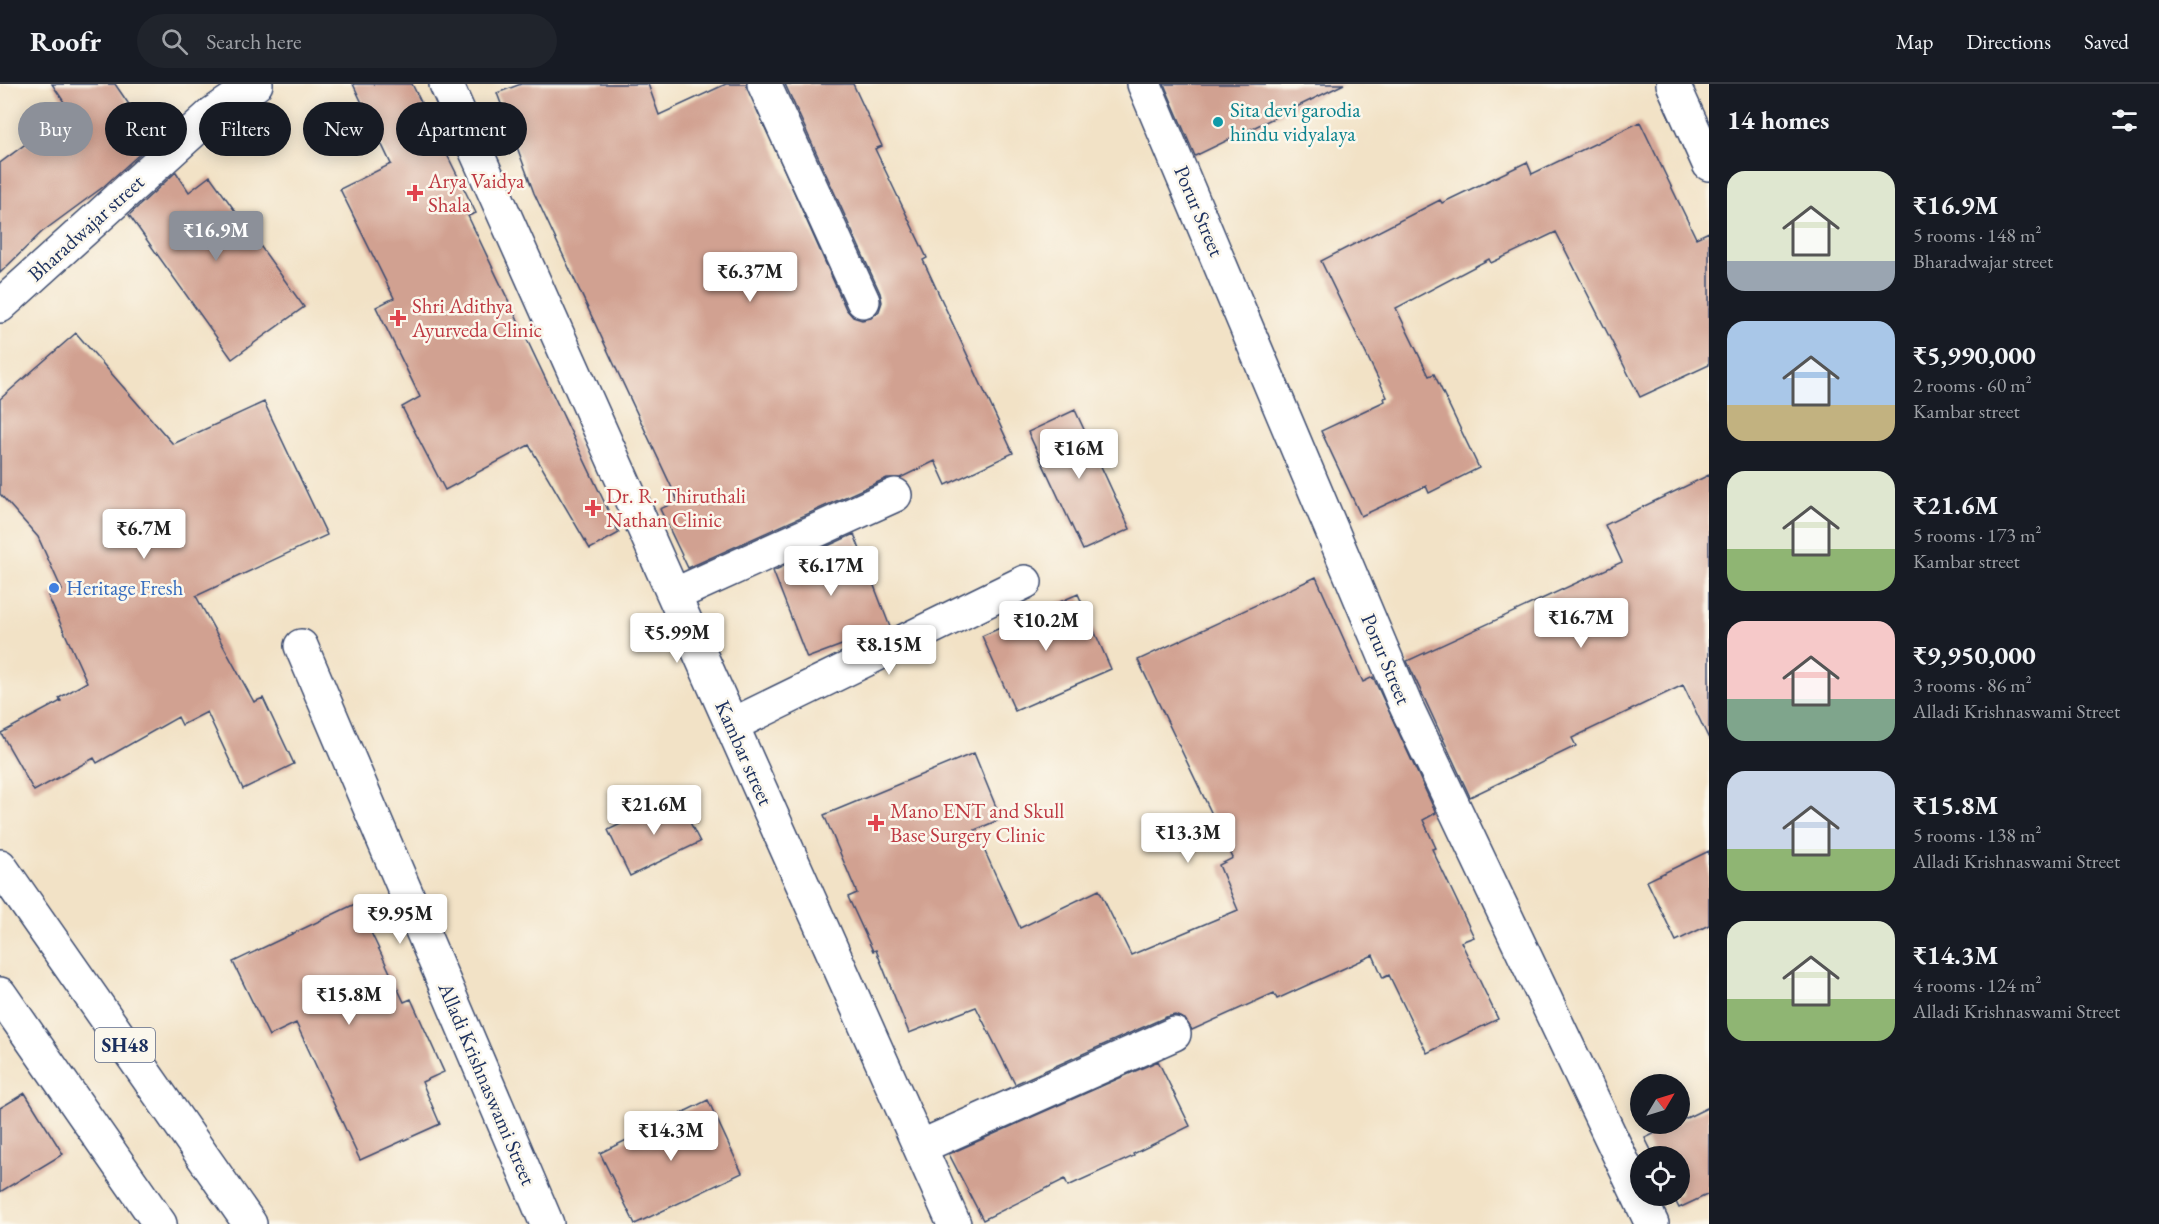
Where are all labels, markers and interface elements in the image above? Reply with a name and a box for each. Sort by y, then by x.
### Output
search box [137,14,557,68]
text: Roofr [30,23,101,59]
icon: search [158,25,191,58]
text: Search here [206,27,302,56]
text: Map [1896,28,1933,55]
text: Directions [1966,28,2051,55]
text: Saved [2084,28,2129,55]
place label: Sita devi garodia hindu vidyalaya [1230,96,1361,147]
chip: Buy [18,102,93,156]
chip: Rent [105,102,187,156]
chip: Filters [199,102,291,156]
chip: New [303,102,384,156]
chip: Apartment [396,102,527,156]
text: 14 homes [1727,103,1829,137]
icon: filters [2108,104,2141,137]
marker: Sita devi garodia hindu vidyalaya [1211,115,1225,129]
street label: Porur Street [1168,161,1231,261]
place label: Arya Vaidya Shala [427,167,525,218]
street label: Bharadwajar street [22,168,150,287]
marker: Arya Vaidya Shala [406,184,424,202]
text: ₹16.9M [1913,188,1998,222]
icon: home [1775,195,1847,267]
pin: ₹16.9M [167,211,265,262]
text: ₹16.9M [183,217,249,243]
text: 5 rooms · 148 m² [1913,222,2041,248]
text: Bharadwajar street [1913,248,2053,274]
pin: ₹6.37M [701,252,799,303]
text: ₹6.37M [717,258,783,284]
place label: Shri Adithya Ayurveda Clinic [411,292,542,343]
marker: Shri Adithya Ayurveda Clinic [389,309,407,327]
text: ₹5,990,000 [1913,338,2036,372]
icon: home [1775,345,1847,417]
text: 2 rooms · 60 m² [1913,372,2032,398]
text: Kambar street [1913,398,2020,424]
pin: ₹16M [1043,429,1115,480]
text: ₹16M [1054,435,1104,461]
place label: Dr. R. Thiruthali Nathan Clinic [606,482,746,533]
text: ₹21.6M [1913,488,1998,522]
icon: home [1775,495,1847,567]
marker: Dr. R. Thiruthali Nathan Clinic [584,499,602,517]
pin: ₹6.7M [102,509,186,560]
text: ₹6.7M [117,515,172,541]
text: 5 rooms · 173 m² [1913,522,2041,548]
pin: ₹6.17M [782,546,880,597]
text: Kambar street [1913,548,2020,574]
text: ₹6.17M [798,552,864,578]
place label: Heritage Fresh [66,574,184,601]
marker: Heritage Fresh [47,581,61,595]
pin: ₹16.7M [1532,598,1630,649]
pin: ₹10.2M [997,601,1095,652]
text: ₹16.7M [1548,604,1614,630]
text: ₹10.2M [1013,607,1079,633]
street label: Porur Street [1355,609,1418,709]
pin: ₹5.99M [628,613,726,664]
text: ₹5.99M [644,619,710,645]
pin: ₹8.15M [840,625,938,676]
text: ₹8.15M [856,631,922,657]
text: ₹9,950,000 [1913,638,2036,672]
icon: home [1775,645,1847,717]
text: 3 rooms · 86 m² [1913,672,2032,698]
street label: Kambar street [709,696,780,810]
text: Alladi Krishnaswami Street [1913,698,2120,724]
pin: ₹21.6M [605,785,703,836]
text: ₹15.8M [1913,788,1998,822]
text: ₹21.6M [621,791,687,817]
icon: home [1775,795,1847,867]
place label: Mano ENT and Skull Base Surgery Clinic [890,797,1064,848]
pin: ₹13.3M [1139,813,1237,864]
marker: Mano ENT and Skull Base Surgery Clinic [867,814,885,832]
text: ₹13.3M [1155,819,1221,845]
text: 5 rooms · 138 m² [1913,822,2041,848]
text: Alladi Krishnaswami Street [1913,848,2120,874]
pin: ₹9.95M [351,894,449,945]
text: ₹9.95M [367,900,433,926]
text: ₹14.3M [1913,938,1998,972]
icon: home [1775,945,1847,1017]
text: 4 rooms · 124 m² [1913,972,2041,998]
pin: ₹15.8M [300,975,398,1026]
street label: Alladi Krishnaswami Street [432,977,543,1190]
text: ₹15.8M [316,981,382,1007]
text: Alladi Krishnaswami Street [1913,998,2120,1024]
road number: SH48 [95,1028,155,1062]
north arrow [1630,1074,1690,1134]
map controls [1630,1074,1690,1206]
pin: ₹14.3M [622,1111,720,1162]
text: ₹14.3M [638,1117,704,1143]
button: locate [1630,1146,1690,1206]

